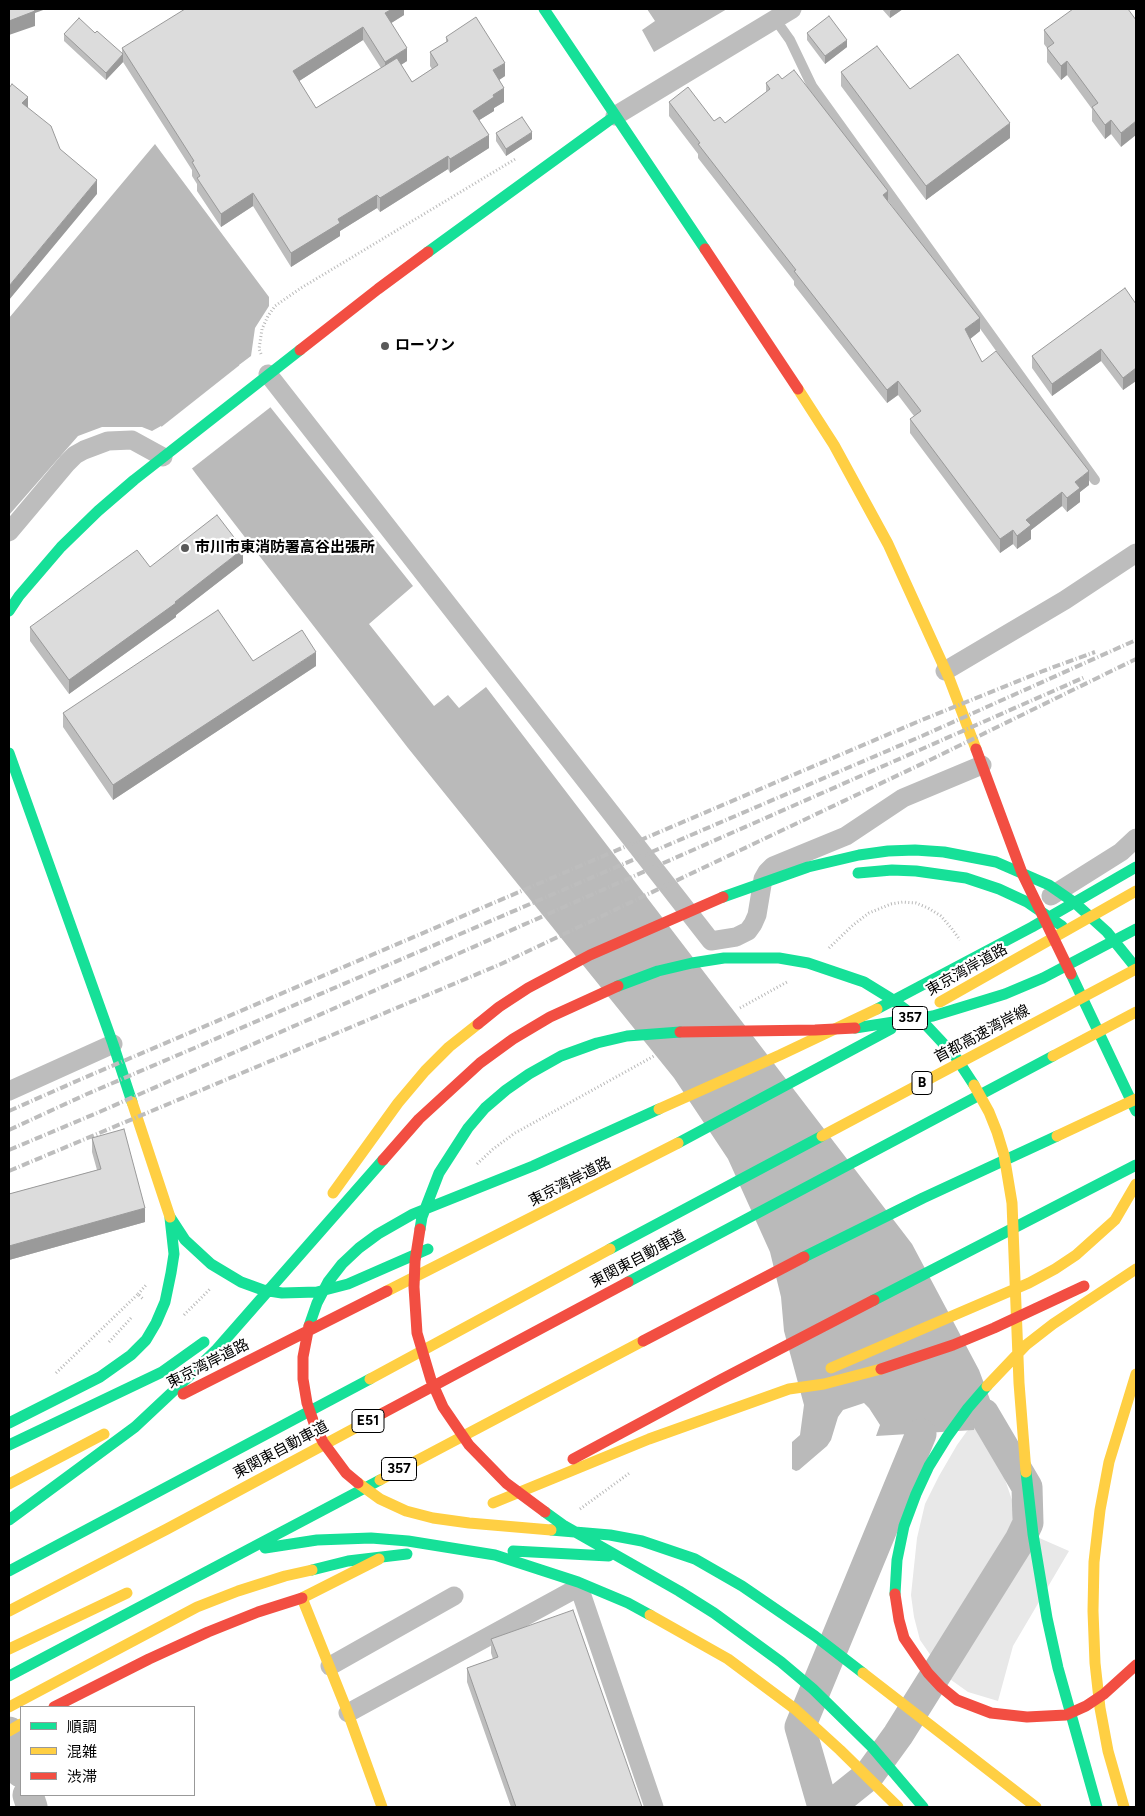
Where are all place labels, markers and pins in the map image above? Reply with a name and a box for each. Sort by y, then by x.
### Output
place label: ローソン [395,337,455,355]
marker: ローソン [379,340,391,352]
place label: 市川市東消防署高谷出張所 [195,539,375,557]
marker: 市川市東消防署高谷出張所 [179,542,191,554]

